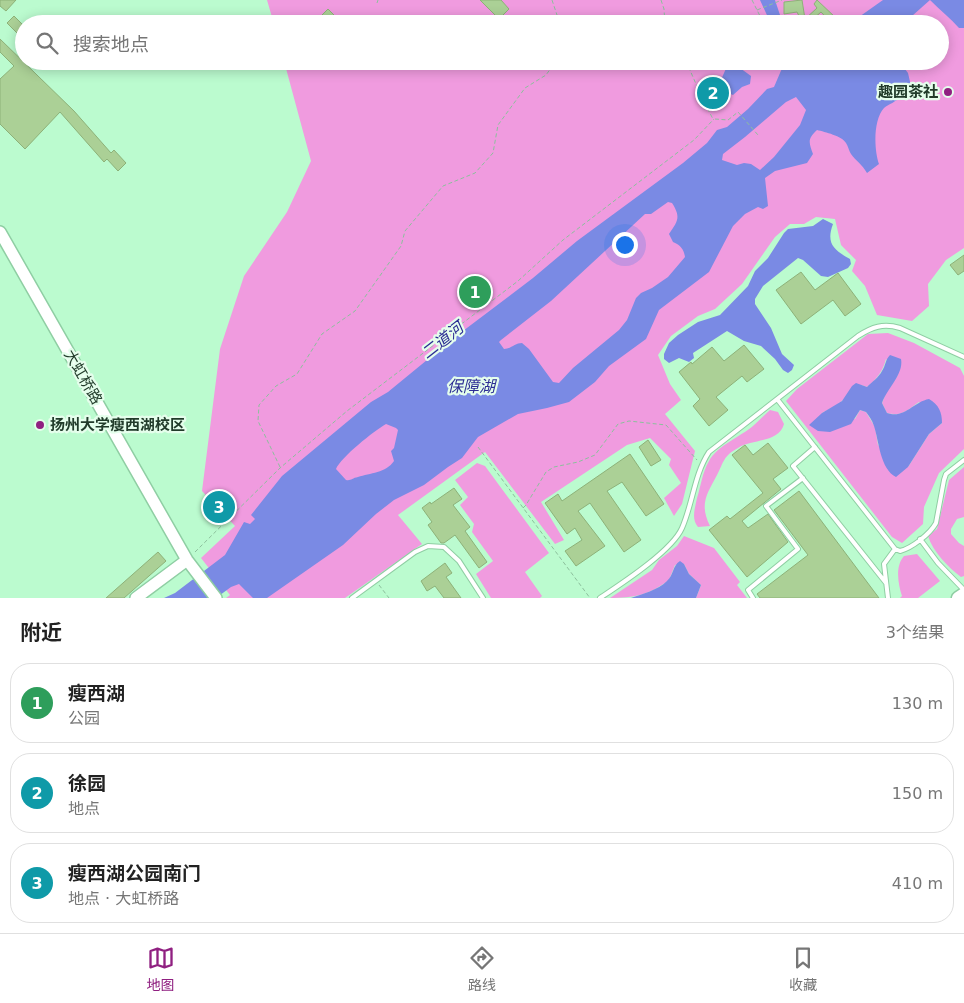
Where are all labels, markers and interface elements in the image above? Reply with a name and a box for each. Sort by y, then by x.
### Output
search box [15,15,949,70]
icon: search [33,29,61,57]
text: 搜索地点 [73,33,149,55]
pin: 2 [697,74,729,112]
place label: 趣园茶社 [878,83,938,101]
marker: 趣园茶社 [942,86,954,98]
your location [612,232,638,258]
pin: 1 [459,273,491,311]
water label: 二道河 [418,316,469,363]
street label: 大虹桥路 [60,347,106,407]
water label: 保障湖 [447,377,498,396]
place label: 扬州大学瘦西湖校区 [50,416,185,434]
marker: 扬州大学瘦西湖校区 [34,419,46,431]
pin: 3 [203,488,235,526]
text: 附近 [20,621,62,645]
text: 3个结果 [886,623,944,642]
text: 瘦西湖 [68,682,125,704]
text: 1 [31,694,43,713]
text: 130 m [892,694,943,713]
text: 公园 [68,709,100,728]
text: 徐园 [68,772,106,794]
text: 2 [31,784,43,803]
text: 150 m [892,784,943,803]
text: 地点 [68,799,100,818]
text: 瘦西湖公园南门 [68,862,201,884]
text: 3 [31,874,43,893]
text: 410 m [892,874,943,893]
text: 地点 · 大虹桥路 [68,889,179,908]
tab: 地图 [147,944,175,994]
tab: 路线 [468,944,496,994]
tab: 收藏 [789,944,817,994]

